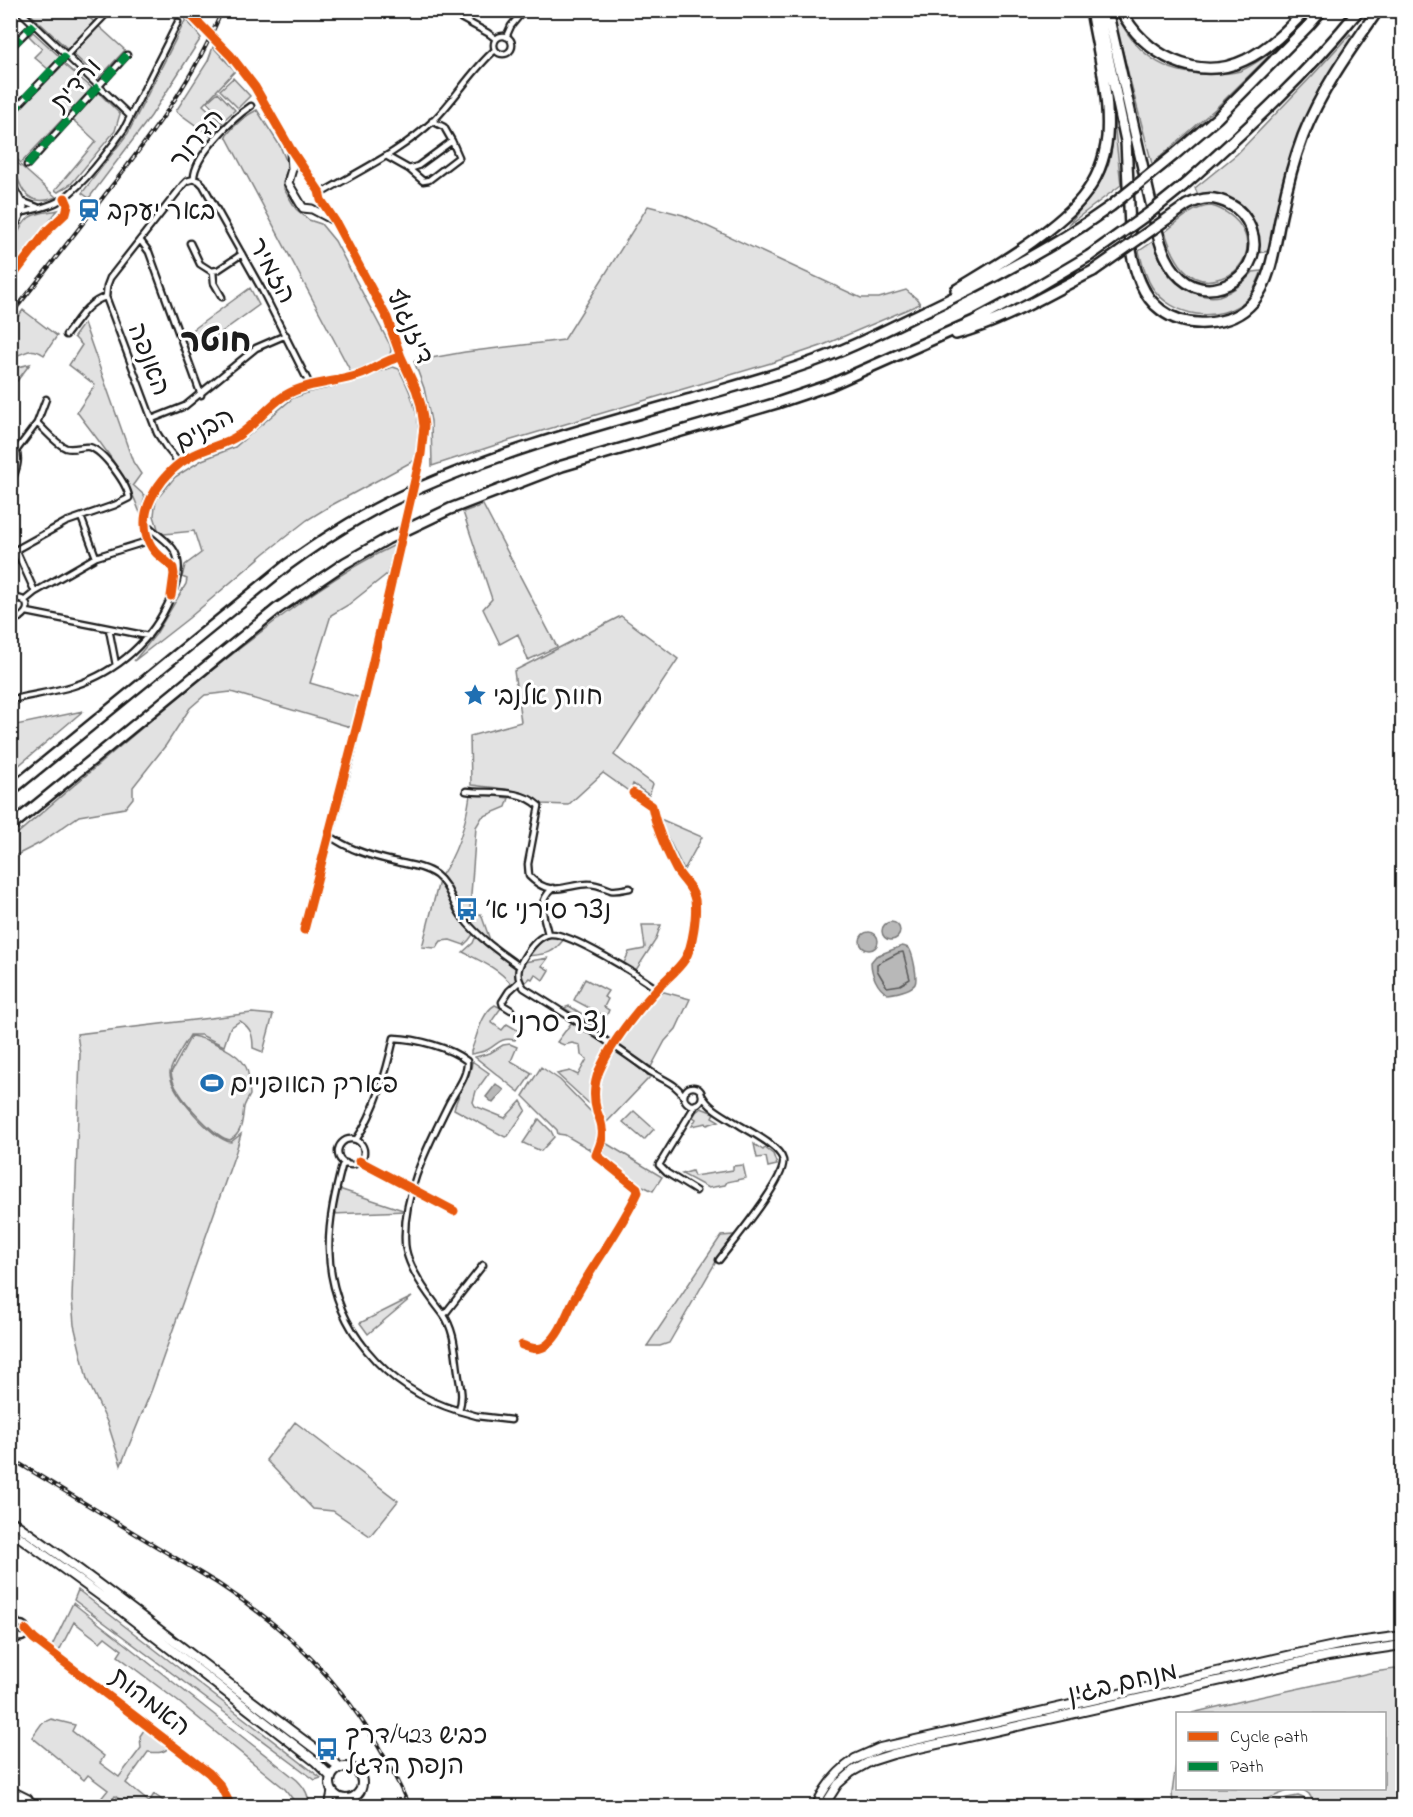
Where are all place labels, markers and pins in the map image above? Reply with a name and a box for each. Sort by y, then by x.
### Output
place label: באר יעקב [107,194,216,232]
station icon: באר יעקב [76,197,102,223]
place label: חוות אלנבי [493,679,603,717]
place icon: חוות אלנבי [462,682,488,708]
place label: נצר סירני א׳ [485,893,611,931]
bus stop icon: נצר סירני א׳ [454,896,480,922]
place label: פארק האופניים [230,1067,398,1105]
sports icon: פארק האופניים [199,1070,225,1096]
place label: כביש 423/דרך הנפת הדגל [345,1718,487,1786]
bus stop icon: כביש 423/דרך הנפת הדגל [314,1736,340,1762]

